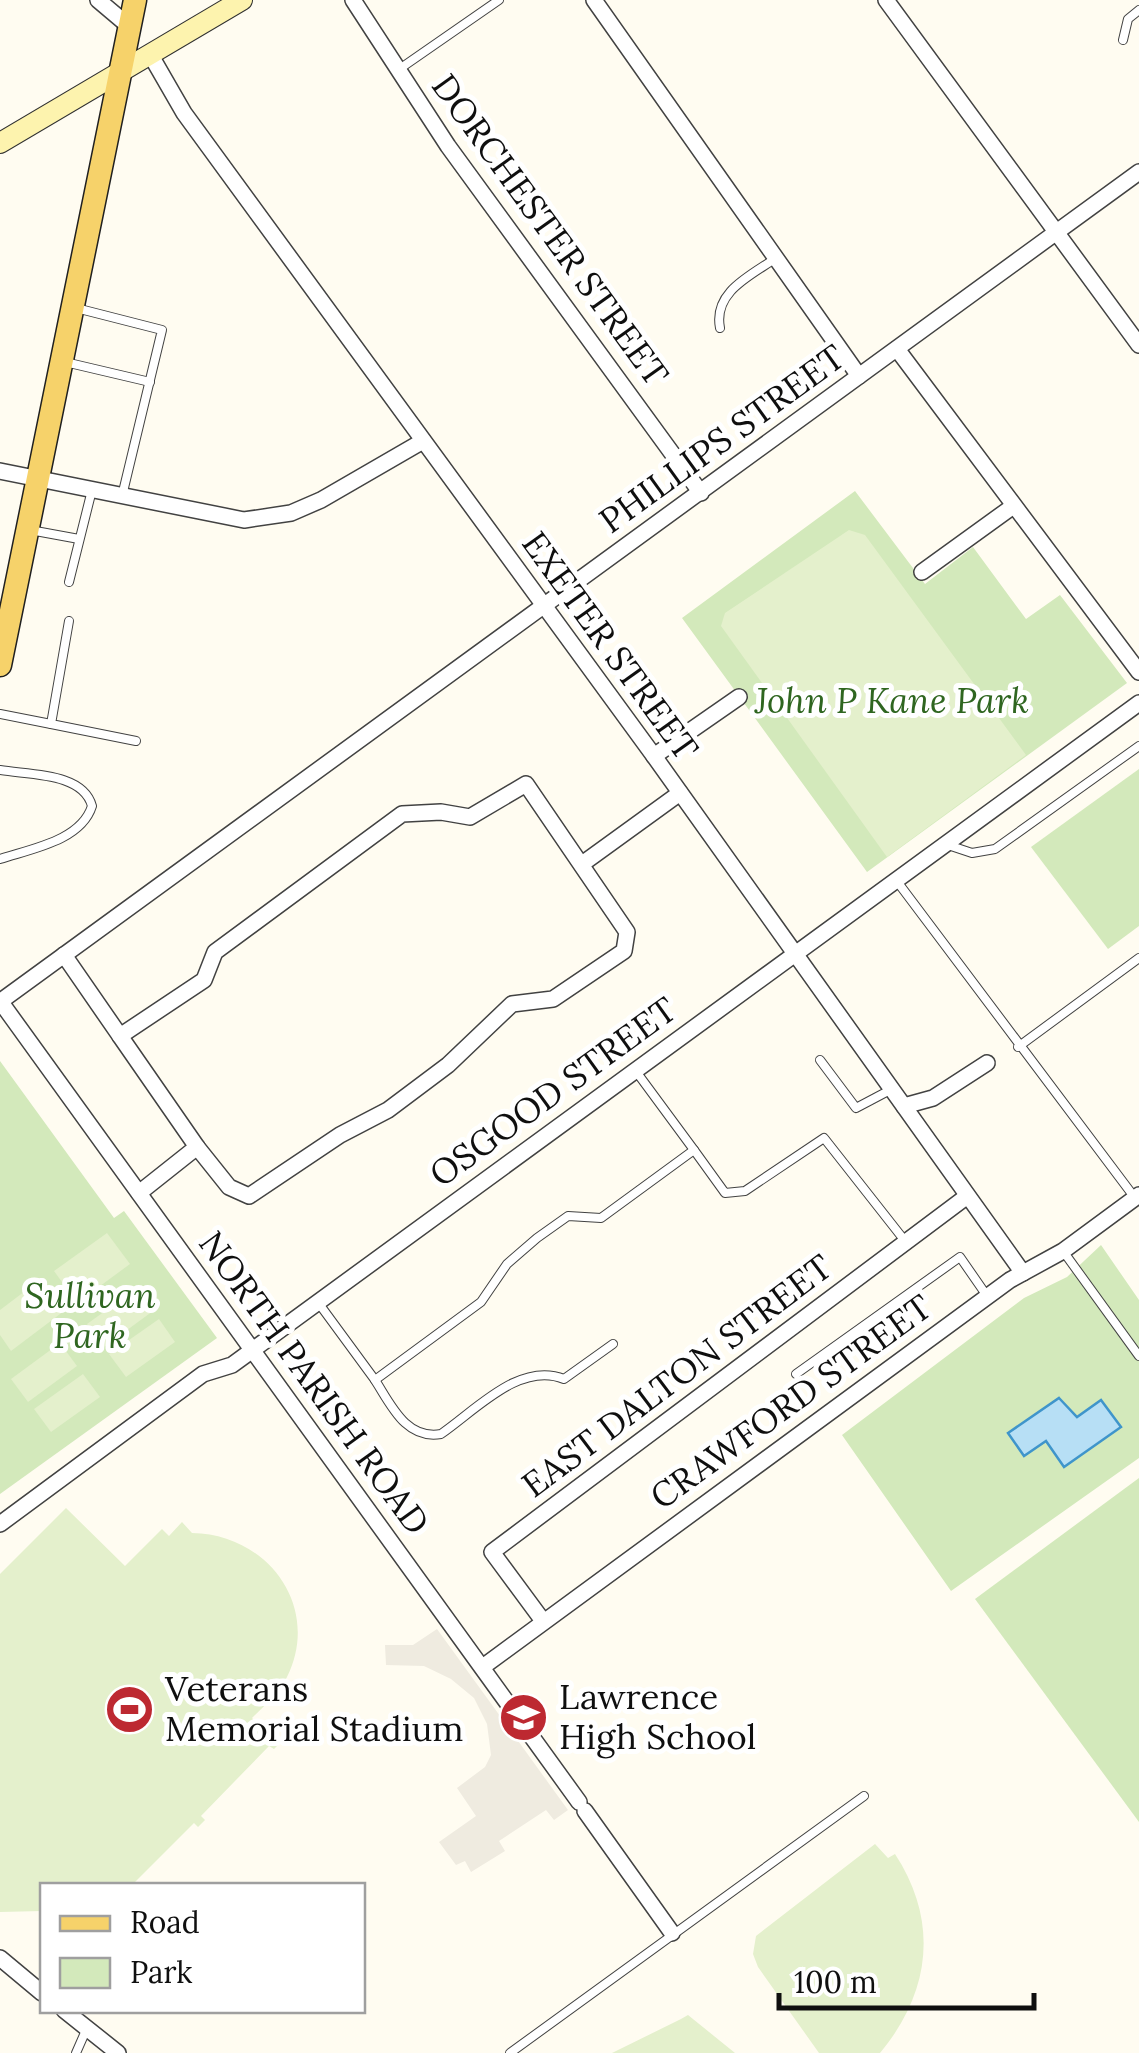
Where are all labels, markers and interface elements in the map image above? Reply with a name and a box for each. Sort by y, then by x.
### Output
street label: DORCHESTER STREET [422,65,679,394]
street label: PHILLIPS STREET [590,334,853,543]
street label: EXETER STREET [512,523,708,769]
park label: John P Kane Park [754,678,1029,723]
street label: OSGOOD STREET [420,987,685,1196]
street label: NORTH PARISH ROAD [189,1222,440,1543]
street label: EAST DALTON STREET [513,1244,841,1507]
park label: Sullivan Park [25,1273,156,1358]
street label: CRAWFORD STREET [641,1284,940,1519]
place label: Veterans Memorial Stadium [164,1666,464,1751]
place label: Lawrence High School [559,1674,756,1759]
sports icon: Veterans Memorial Stadium [104,1683,156,1735]
school or university icon: Lawrence High School [498,1691,550,1743]
legend [40,1883,365,2013]
text: Road [130,1903,200,1941]
scale bar [779,1948,1034,2010]
text: Park [130,1953,192,1991]
text: 100 m [794,1963,877,2001]

